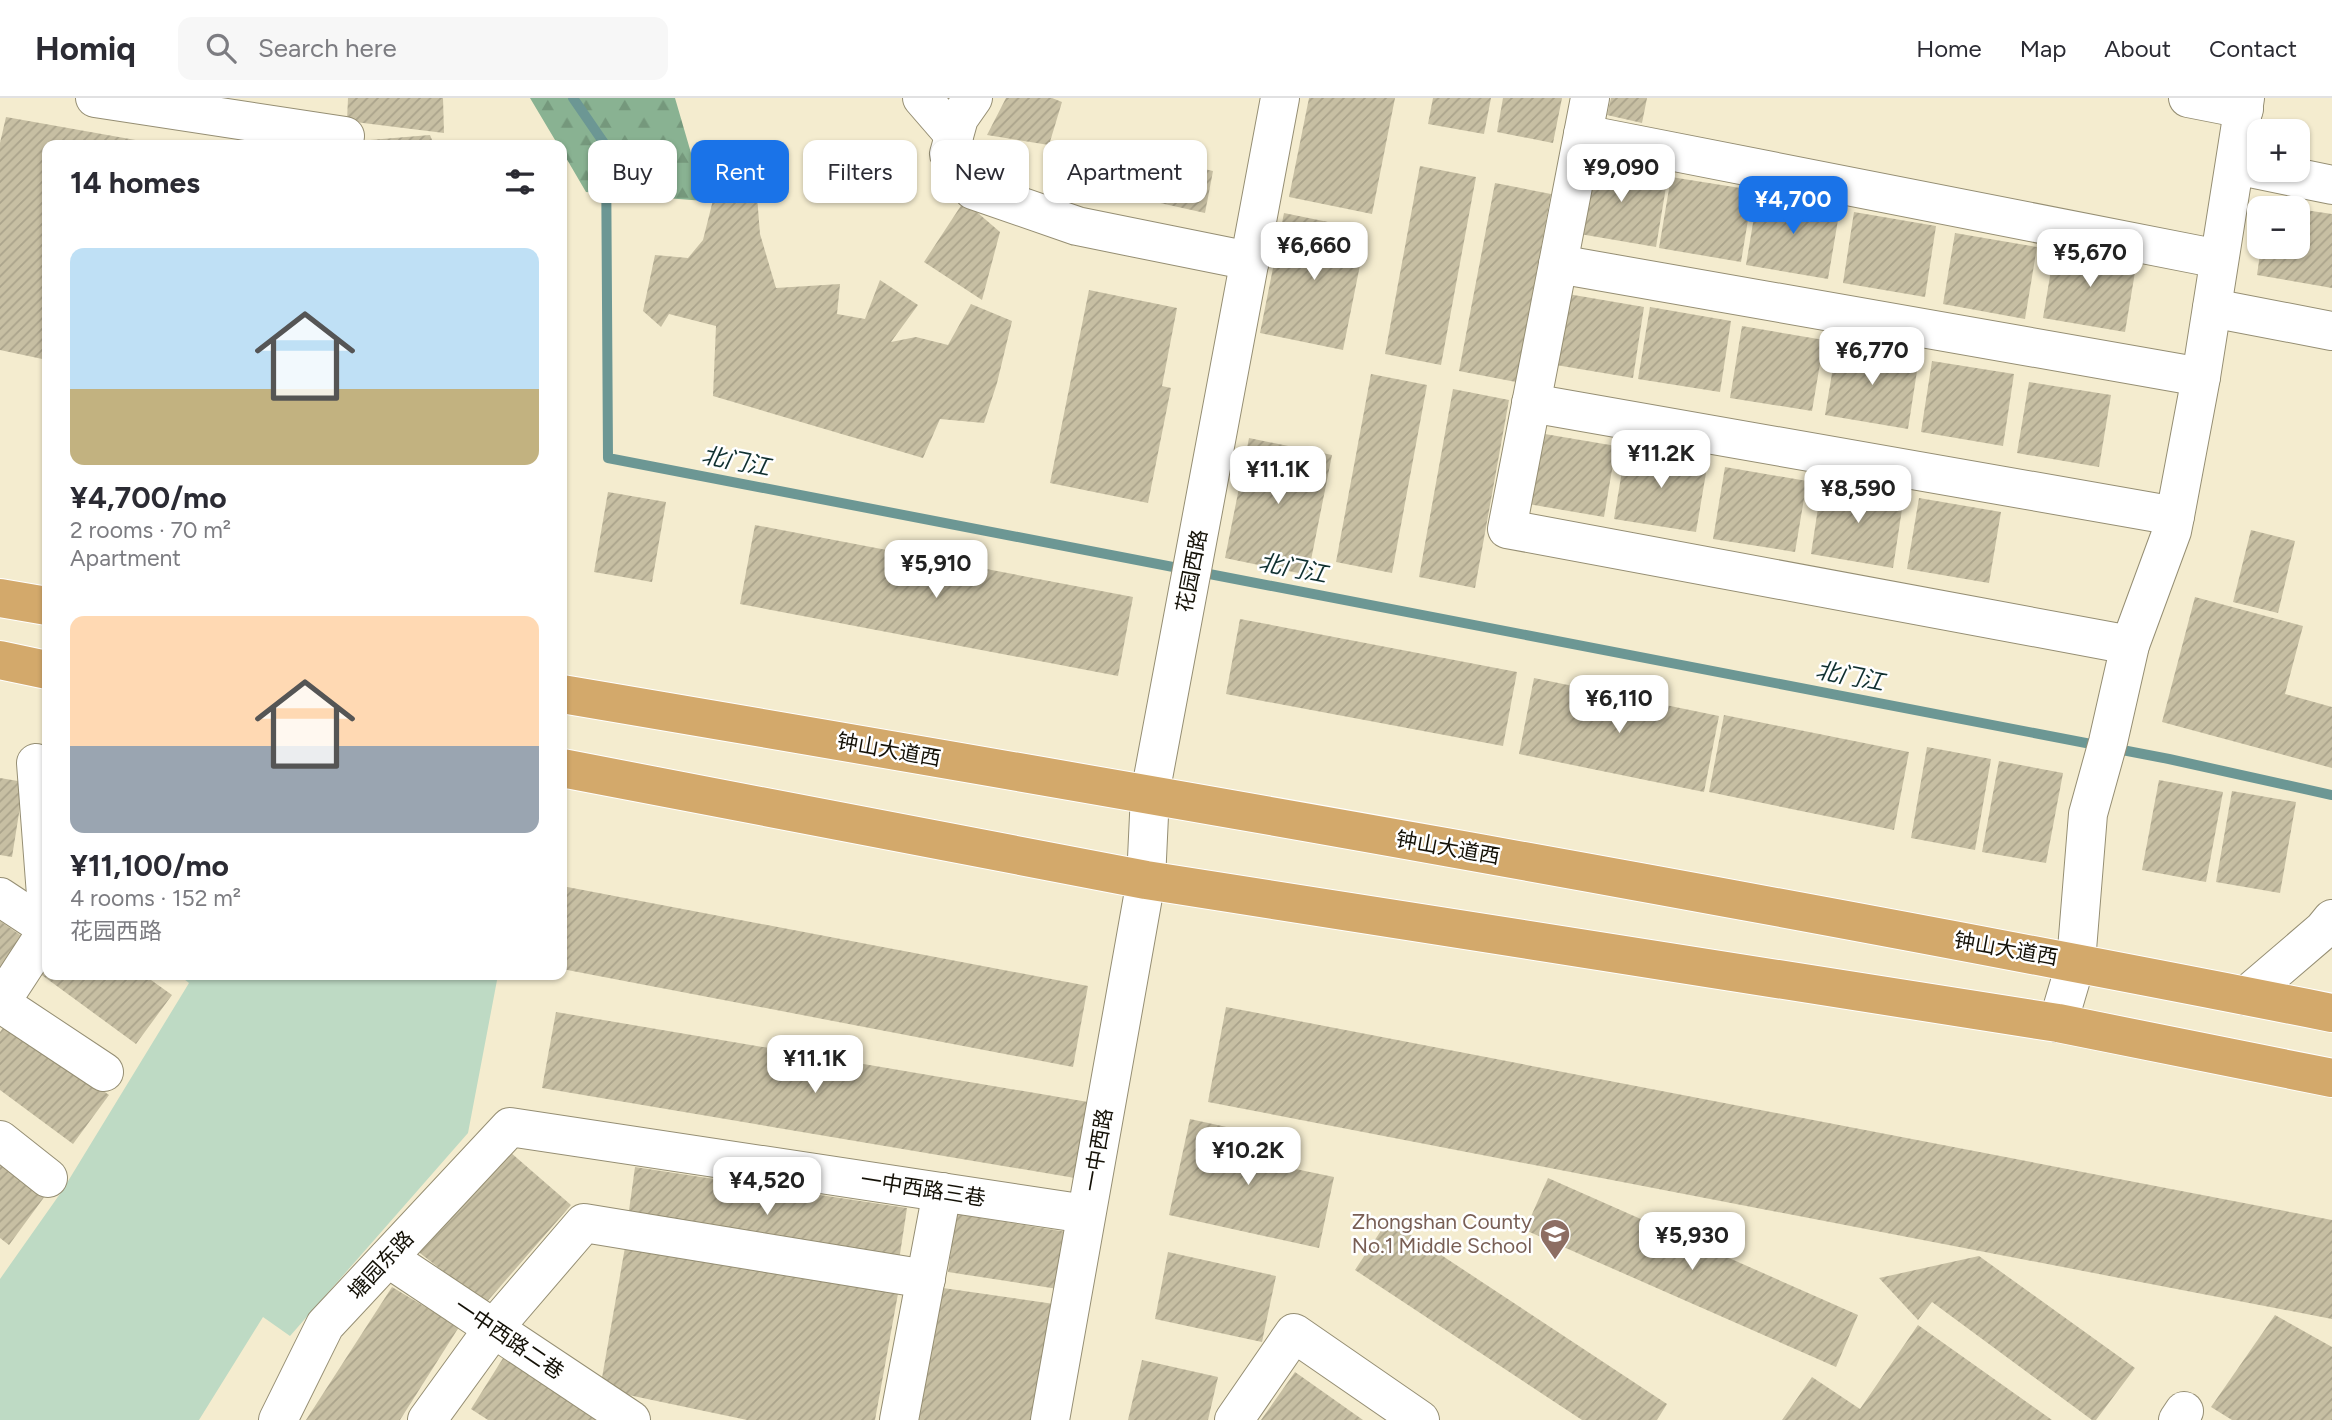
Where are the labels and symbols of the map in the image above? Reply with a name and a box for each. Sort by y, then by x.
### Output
pin: ¥9,090 [1564,144,1678,204]
pin: ¥4,700 [1736,176,1850,236]
pin: ¥6,660 [1257,222,1371,282]
pin: ¥5,670 [2033,230,2147,289]
pin: ¥6,770 [1815,328,1929,387]
pin: ¥11.2K [1604,430,1718,490]
water label: 北门江 [699,441,775,482]
pin: ¥11.1K [1221,446,1335,506]
pin: ¥8,590 [1801,466,1915,525]
street label: 花园西路 [1171,527,1212,615]
pin: ¥5,910 [879,540,993,600]
water label: 北门江 [1256,548,1332,589]
water label: 北门江 [1813,656,1889,697]
pin: ¥6,110 [1562,676,1676,735]
street label: 钟山大道西 [835,728,943,771]
street label: 钟山大道西 [1394,826,1502,869]
street label: 钟山大道西 [1952,927,2060,970]
pin: ¥11.1K [758,1035,872,1095]
street label: 一中西路 [1078,1106,1117,1193]
pin: ¥10.2K [1191,1128,1305,1187]
pin: ¥4,520 [710,1158,824,1217]
street label: 一中西路三巷 [859,1166,987,1211]
place label: Zhongshan County No.1 Middle School [1352,1209,1532,1258]
pin: ¥5,930 [1635,1212,1749,1272]
school or university icon: Zhongshan County No.1 Middle School [1538,1217,1572,1261]
street label: 塘园东路 [343,1225,418,1304]
street label: 一中西路二巷 [450,1293,568,1384]

